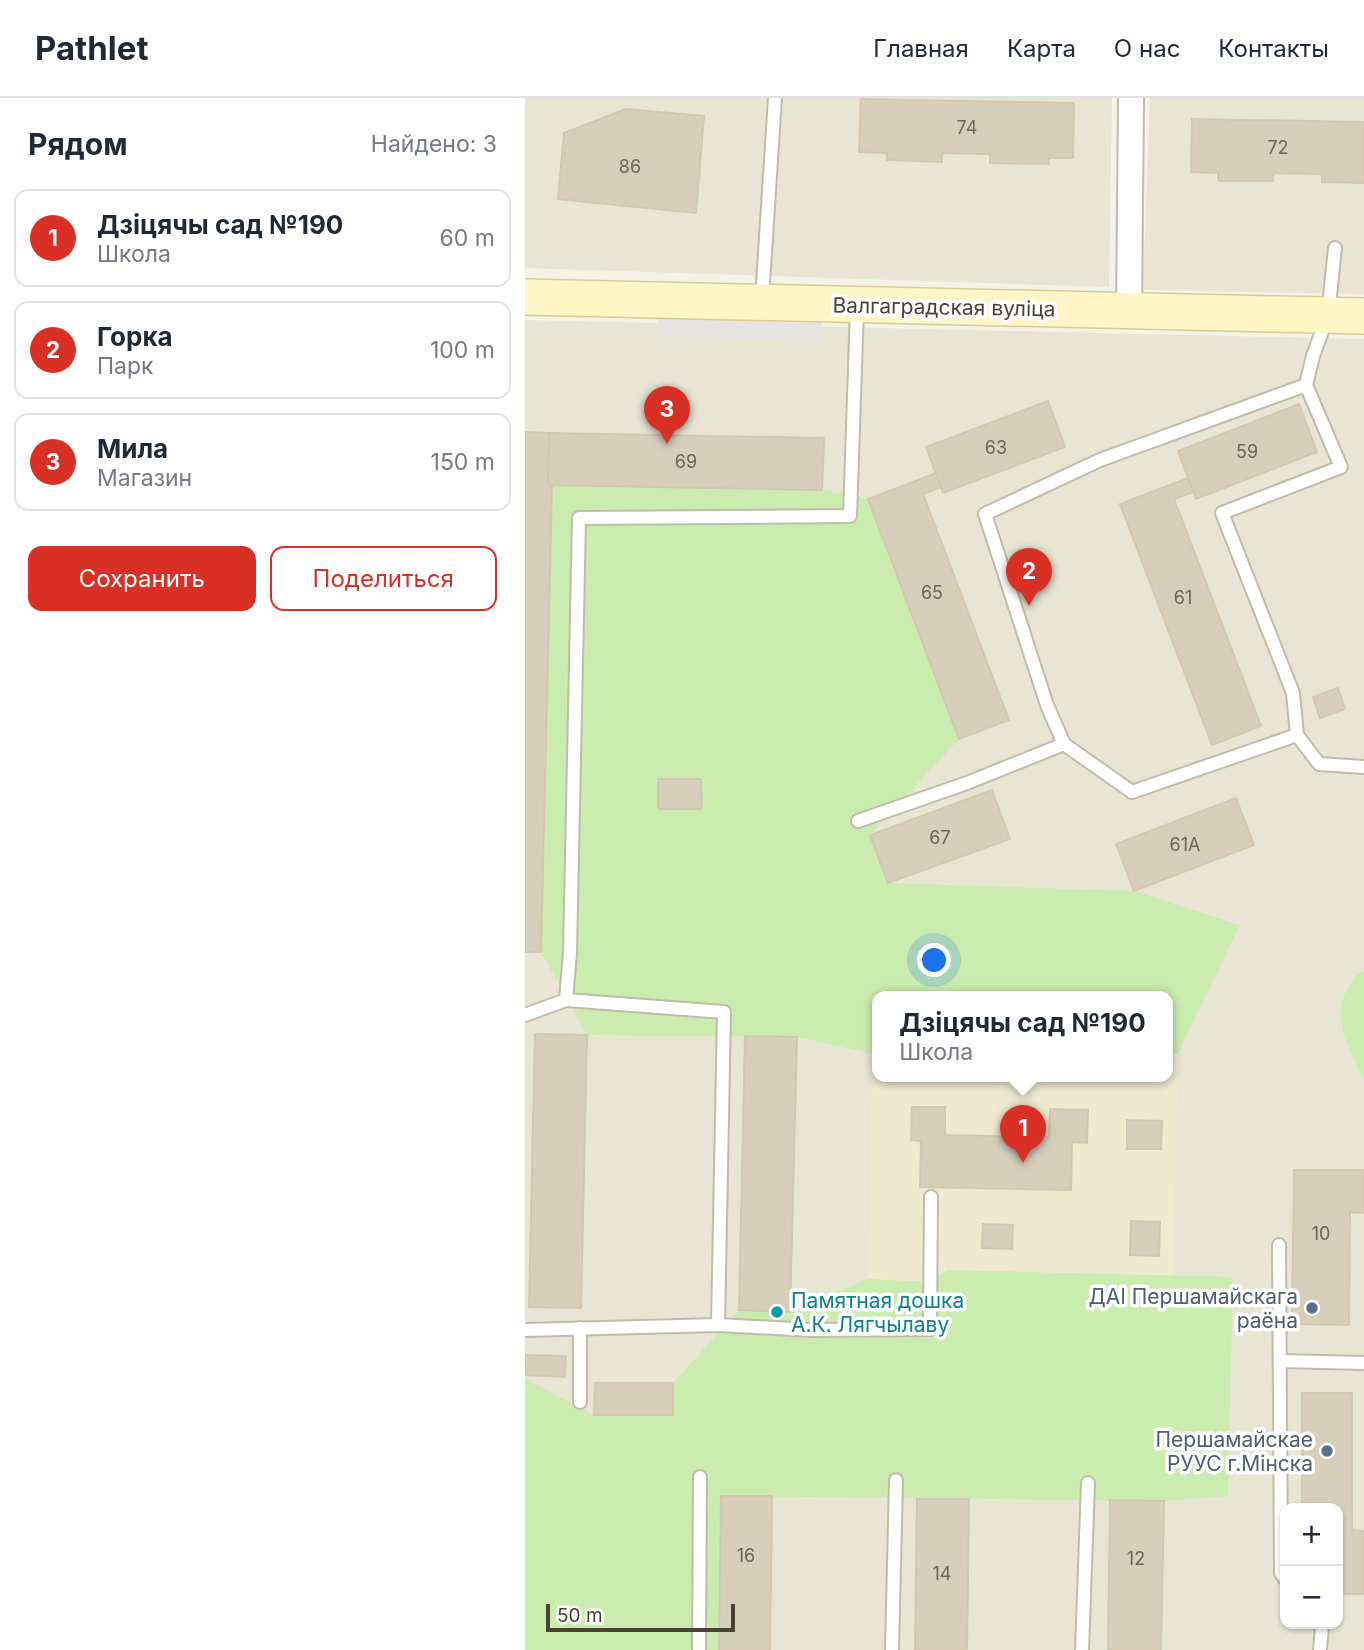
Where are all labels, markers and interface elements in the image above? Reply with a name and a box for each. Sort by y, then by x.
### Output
text: Pathlet [35,28,149,68]
text: Главная [873,34,969,63]
text: Карта [1007,34,1076,63]
text: О нас [1114,34,1180,63]
text: Контакты [1218,34,1329,63]
house number: 74 [957,117,977,138]
text: Рядом [28,126,128,162]
text: Найдено: 3 [371,130,497,158]
house number: 72 [1267,137,1289,158]
house number: 86 [619,156,641,177]
text: Дзіцячы сад №190 [97,209,343,240]
text: 1 [48,224,58,252]
text: 60 m [440,224,495,252]
text: Школа [97,240,171,268]
street label: Валгаградская вуліца [832,293,1056,321]
text: Горка [97,321,173,352]
text: 2 [46,336,60,364]
text: 100 m [430,336,495,364]
text: Парк [97,352,154,380]
pin: 3 [644,386,690,444]
text: Мила [97,433,168,464]
house number: 63 [985,437,1007,458]
house number: 59 [1236,441,1258,462]
text: 3 [46,448,60,476]
text: 150 m [431,448,495,476]
house number: 69 [675,451,697,472]
text: Магазин [97,464,192,492]
button: Сохранить [28,546,256,611]
button: Поделиться [270,546,497,611]
pin: 2 [1006,548,1052,606]
house number: 65 [921,582,943,603]
house number: 61 [1174,587,1192,608]
house number: 67 [929,827,951,848]
house number: 61А [1170,834,1200,855]
your location [917,943,951,977]
popup [872,991,1173,1082]
text: Дзіцячы сад №190 [899,1007,1146,1038]
text: Школа [899,1038,973,1066]
pin: 1 [1000,1105,1046,1163]
house number: 10 [1312,1223,1330,1244]
place label: ДАІ Першамайскага раёна [1088,1284,1298,1333]
place label: Памятная дошка А.К. Лягчылаву [791,1288,964,1337]
marker: ДАІ Першамайскага раёна [1304,1300,1320,1316]
marker: Памятная дошка А.К. Лягчылаву [769,1304,785,1320]
place label: Першамайскае РУУС г.Мінска [1155,1427,1313,1476]
marker: Першамайскае РУУС г.Мінска [1319,1443,1335,1459]
map controls [1280,1503,1343,1629]
button: + [1280,1503,1343,1566]
house number: 16 [737,1545,755,1566]
house number: 12 [1127,1548,1145,1569]
house number: 14 [933,1563,951,1584]
button: − [1280,1566,1343,1629]
scale bar [546,1601,735,1633]
text: 50 m [557,1604,603,1627]

